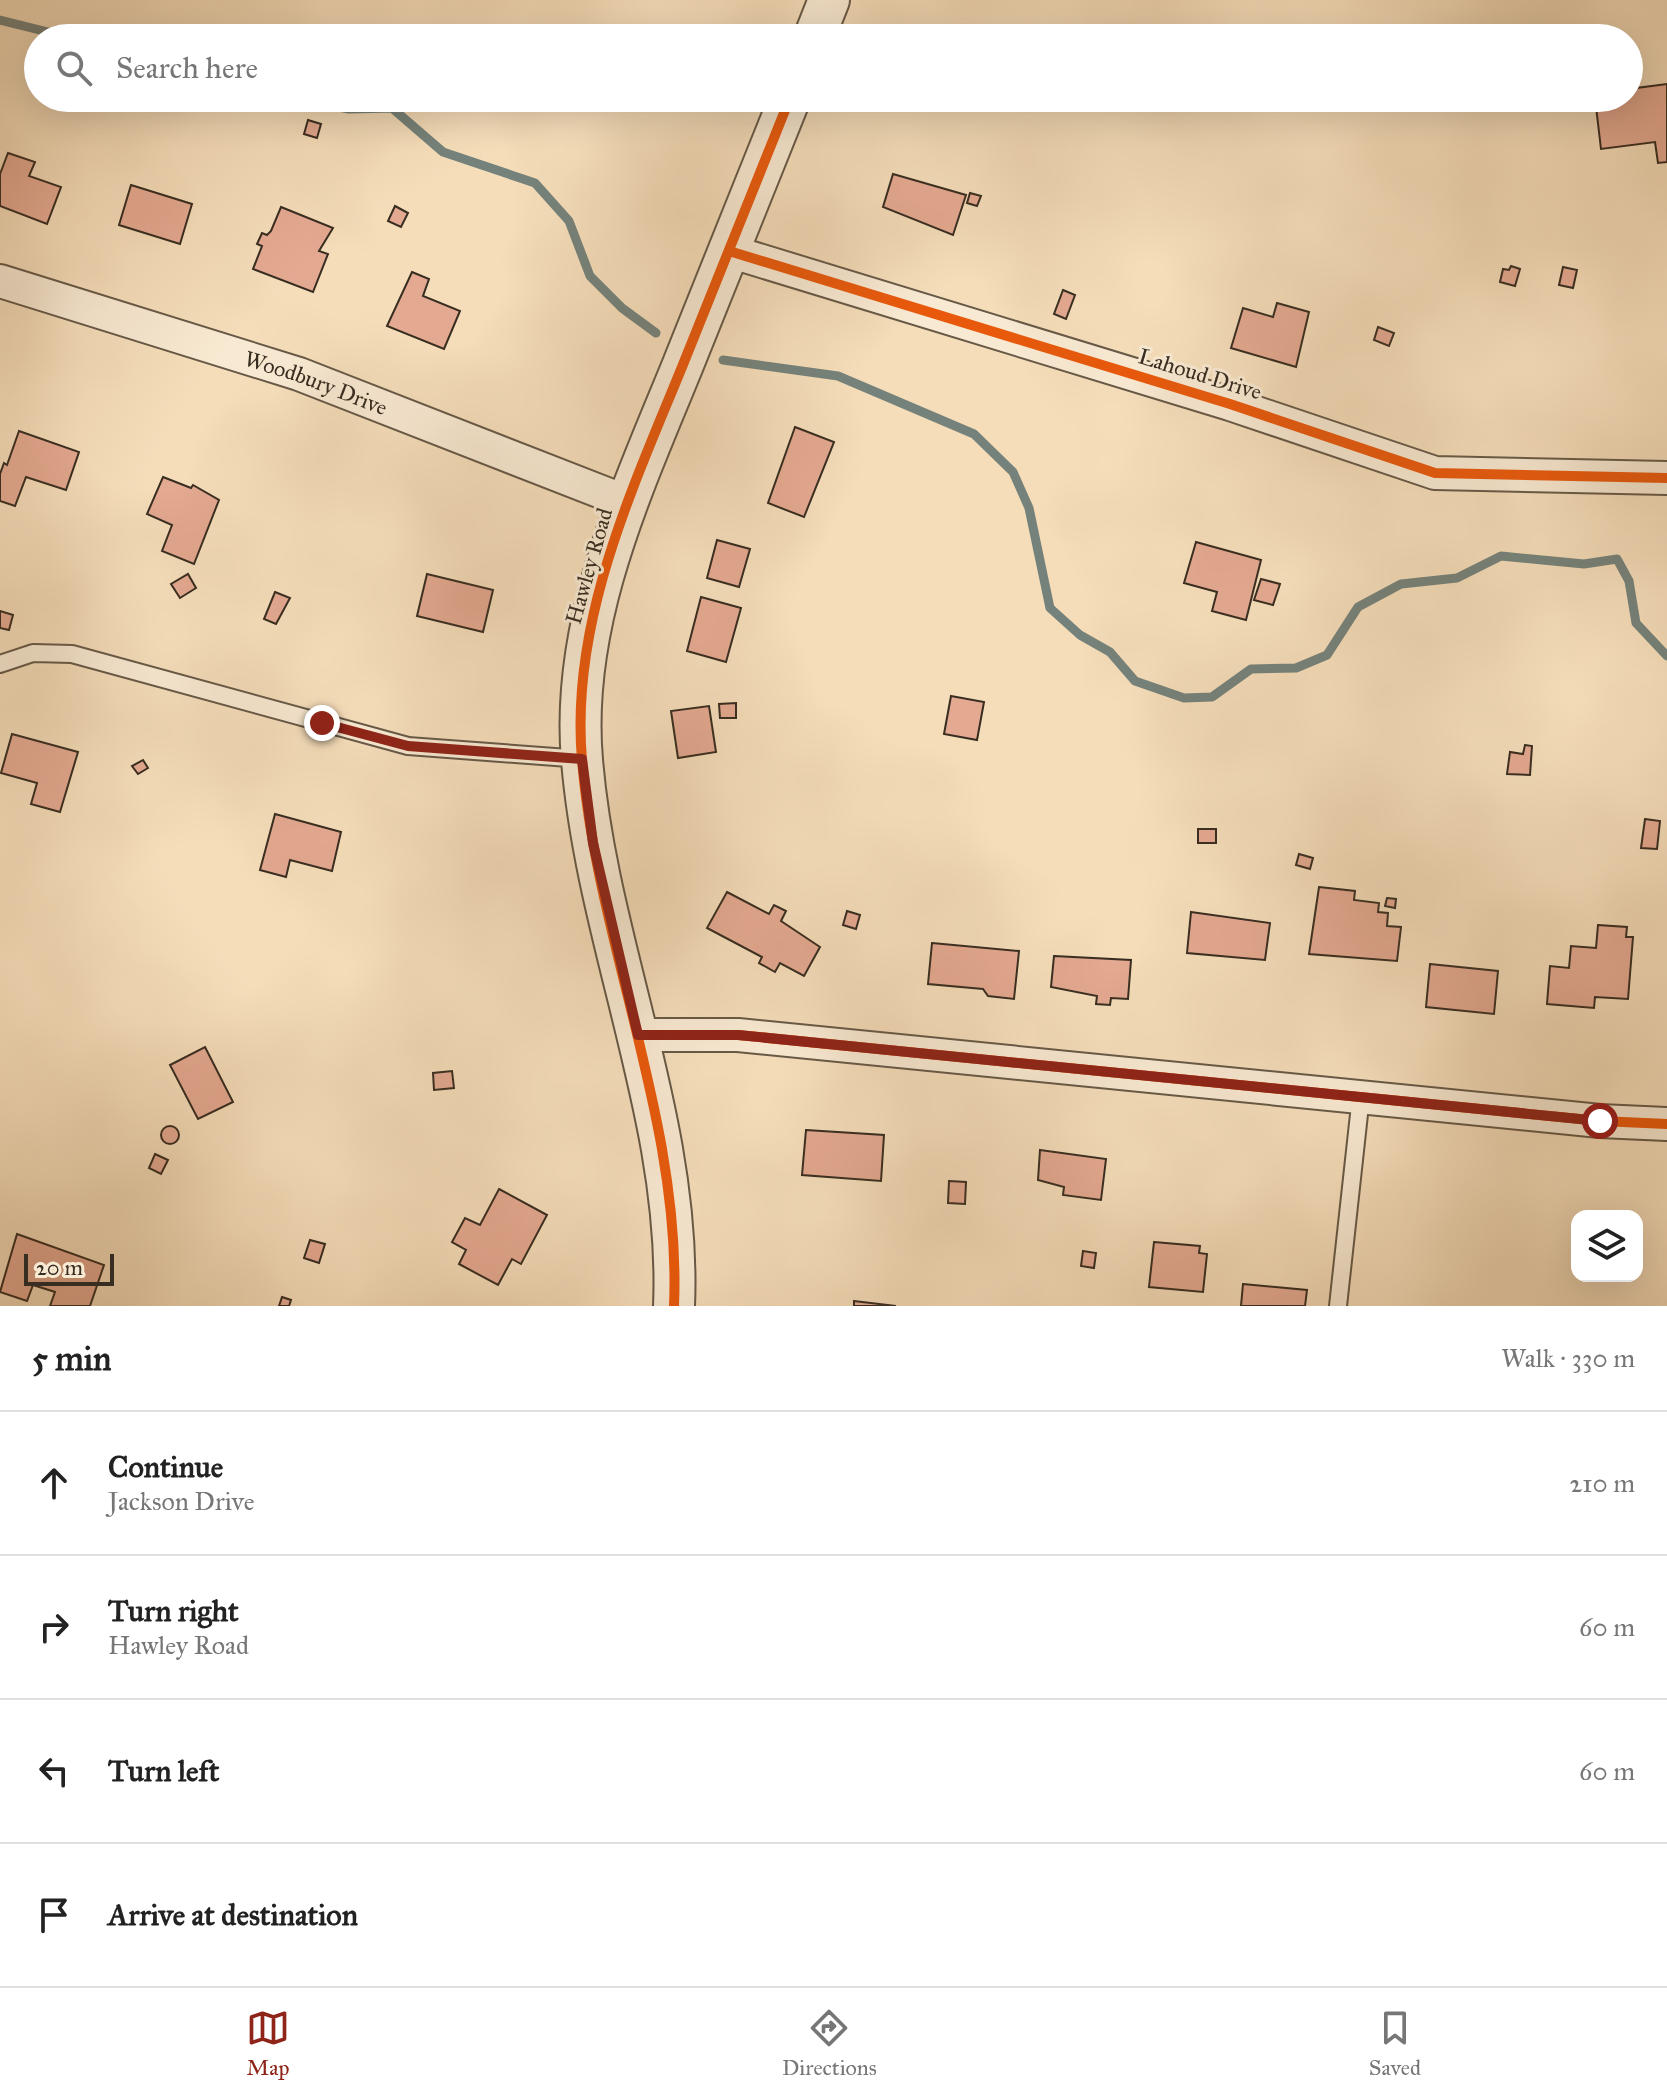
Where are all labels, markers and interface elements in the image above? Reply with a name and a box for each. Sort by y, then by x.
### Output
search box [24,24,1643,112]
icon: search [52,46,96,90]
text: Search here [116,50,258,86]
street label: Lahoud Drive [1135,342,1265,406]
street label: Woodbury Drive [241,344,391,421]
street label: Hawley Road [560,505,618,627]
route end [304,705,340,741]
route start [1582,1103,1618,1139]
map controls [1571,1210,1643,1282]
button: layers [1571,1210,1643,1282]
scale bar [24,1250,114,1286]
text: 20 m [36,1254,83,1281]
text: 5 min [32,1338,111,1379]
text: Walk · 330 m [1501,1342,1635,1374]
text: Continue [108,1449,223,1485]
icon: ahead [32,1461,76,1505]
text: 210 m [1569,1467,1635,1499]
text: Jackson Drive [108,1485,254,1517]
text: Turn right [108,1593,239,1629]
icon: right [32,1605,76,1649]
text: 60 m [1579,1611,1635,1643]
text: Hawley Road [108,1629,249,1661]
icon: left [32,1749,76,1793]
text: Turn left [108,1753,219,1789]
text: 60 m [1579,1755,1635,1787]
icon: arrive [32,1893,76,1937]
text: Arrive at destination [108,1897,358,1933]
tab: Map [246,2006,290,2081]
tab: Directions [782,2006,877,2081]
tab: Saved [1369,2006,1421,2081]

